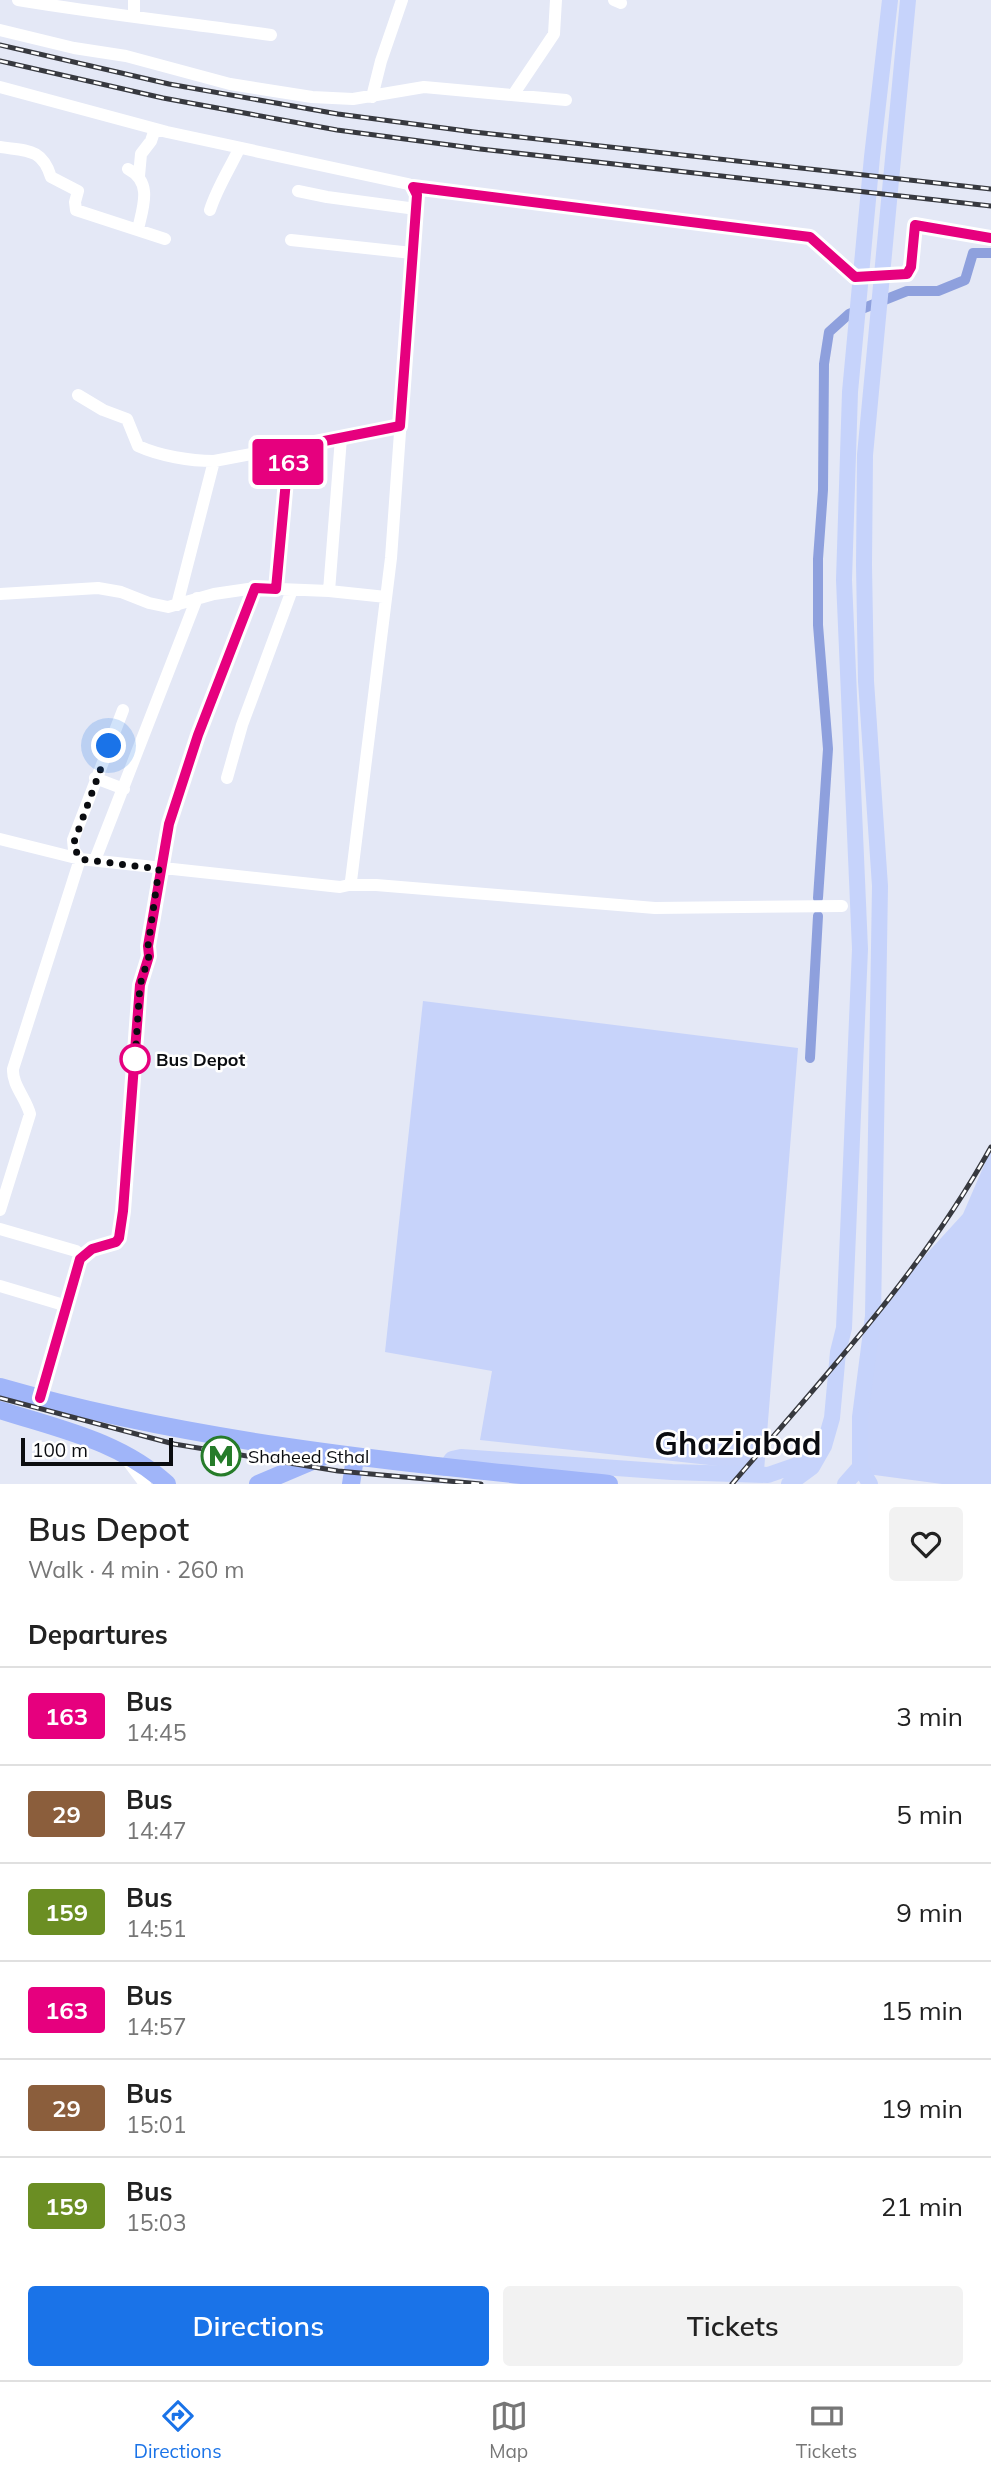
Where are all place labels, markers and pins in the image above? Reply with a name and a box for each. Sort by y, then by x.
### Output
marker: Bus Depot [120,1044,150,1074]
place label: Bus Depot [156,1048,245,1071]
metro station icon: Shaheed Sthal [200,1435,242,1477]
place label: Shaheed Sthal [248,1445,369,1468]

